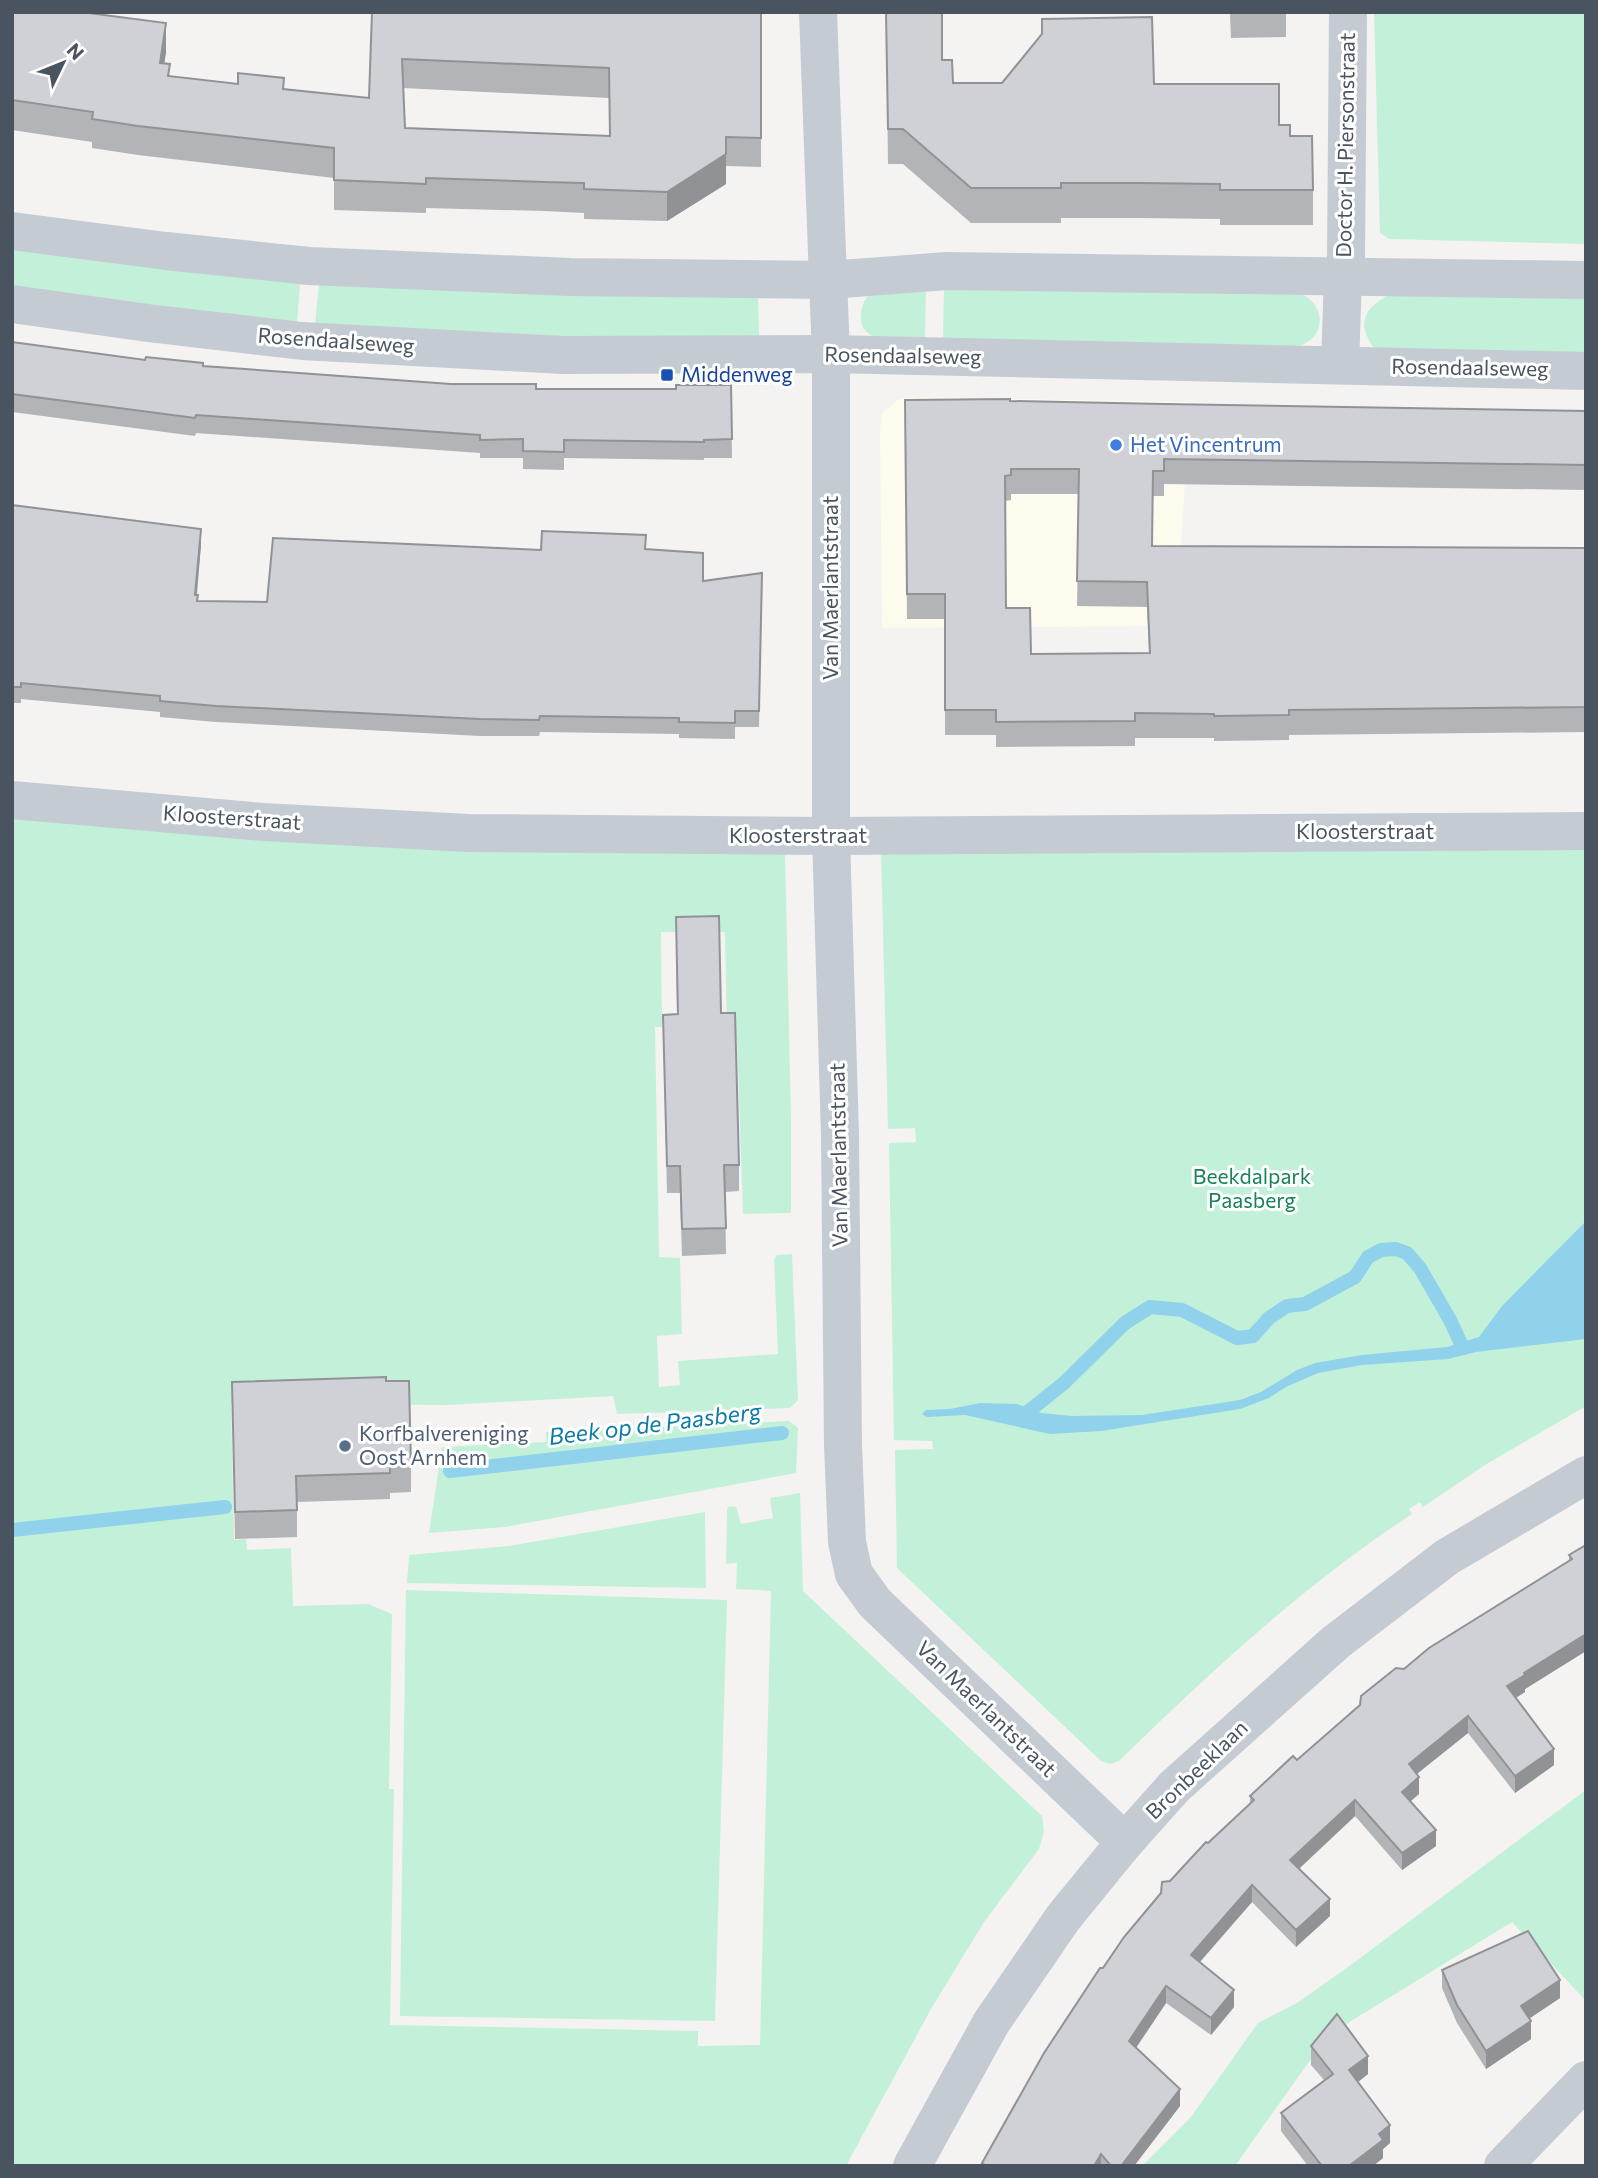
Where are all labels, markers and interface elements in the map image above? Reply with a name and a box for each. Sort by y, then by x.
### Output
north arrow [28,28,98,98]
street label: Doctor H. Piersonstraat [1330,32,1359,258]
text: N [63,38,89,64]
street label: Rosendaalseweg [257,322,415,357]
street label: Rosendaalseweg [824,341,982,368]
street label: Rosendaalseweg [1391,353,1549,380]
place label: Middenweg [681,361,793,386]
marker: Middenweg [659,367,675,383]
place label: Het Vincentrum [1130,431,1282,456]
marker: Het Vincentrum [1108,437,1124,453]
street label: Van Maerlantstraat [817,496,842,680]
street label: Kloosterstraat [162,799,302,834]
street label: Kloosterstraat [1296,818,1434,843]
street label: Kloosterstraat [729,822,867,847]
street label: Van Maerlantstraat [823,1063,852,1247]
park label: Beekdalpark Paasberg [1193,1163,1311,1212]
water label: Beek op de Paasberg [547,1396,764,1450]
place label: Korfbalvereniging Oost Arnhem [359,1420,529,1469]
marker: Korfbalvereniging Oost Arnhem [337,1438,353,1454]
street label: Van Maerlantstraat [912,1635,1062,1781]
street label: Bronbeeklaan [1140,1714,1252,1824]

